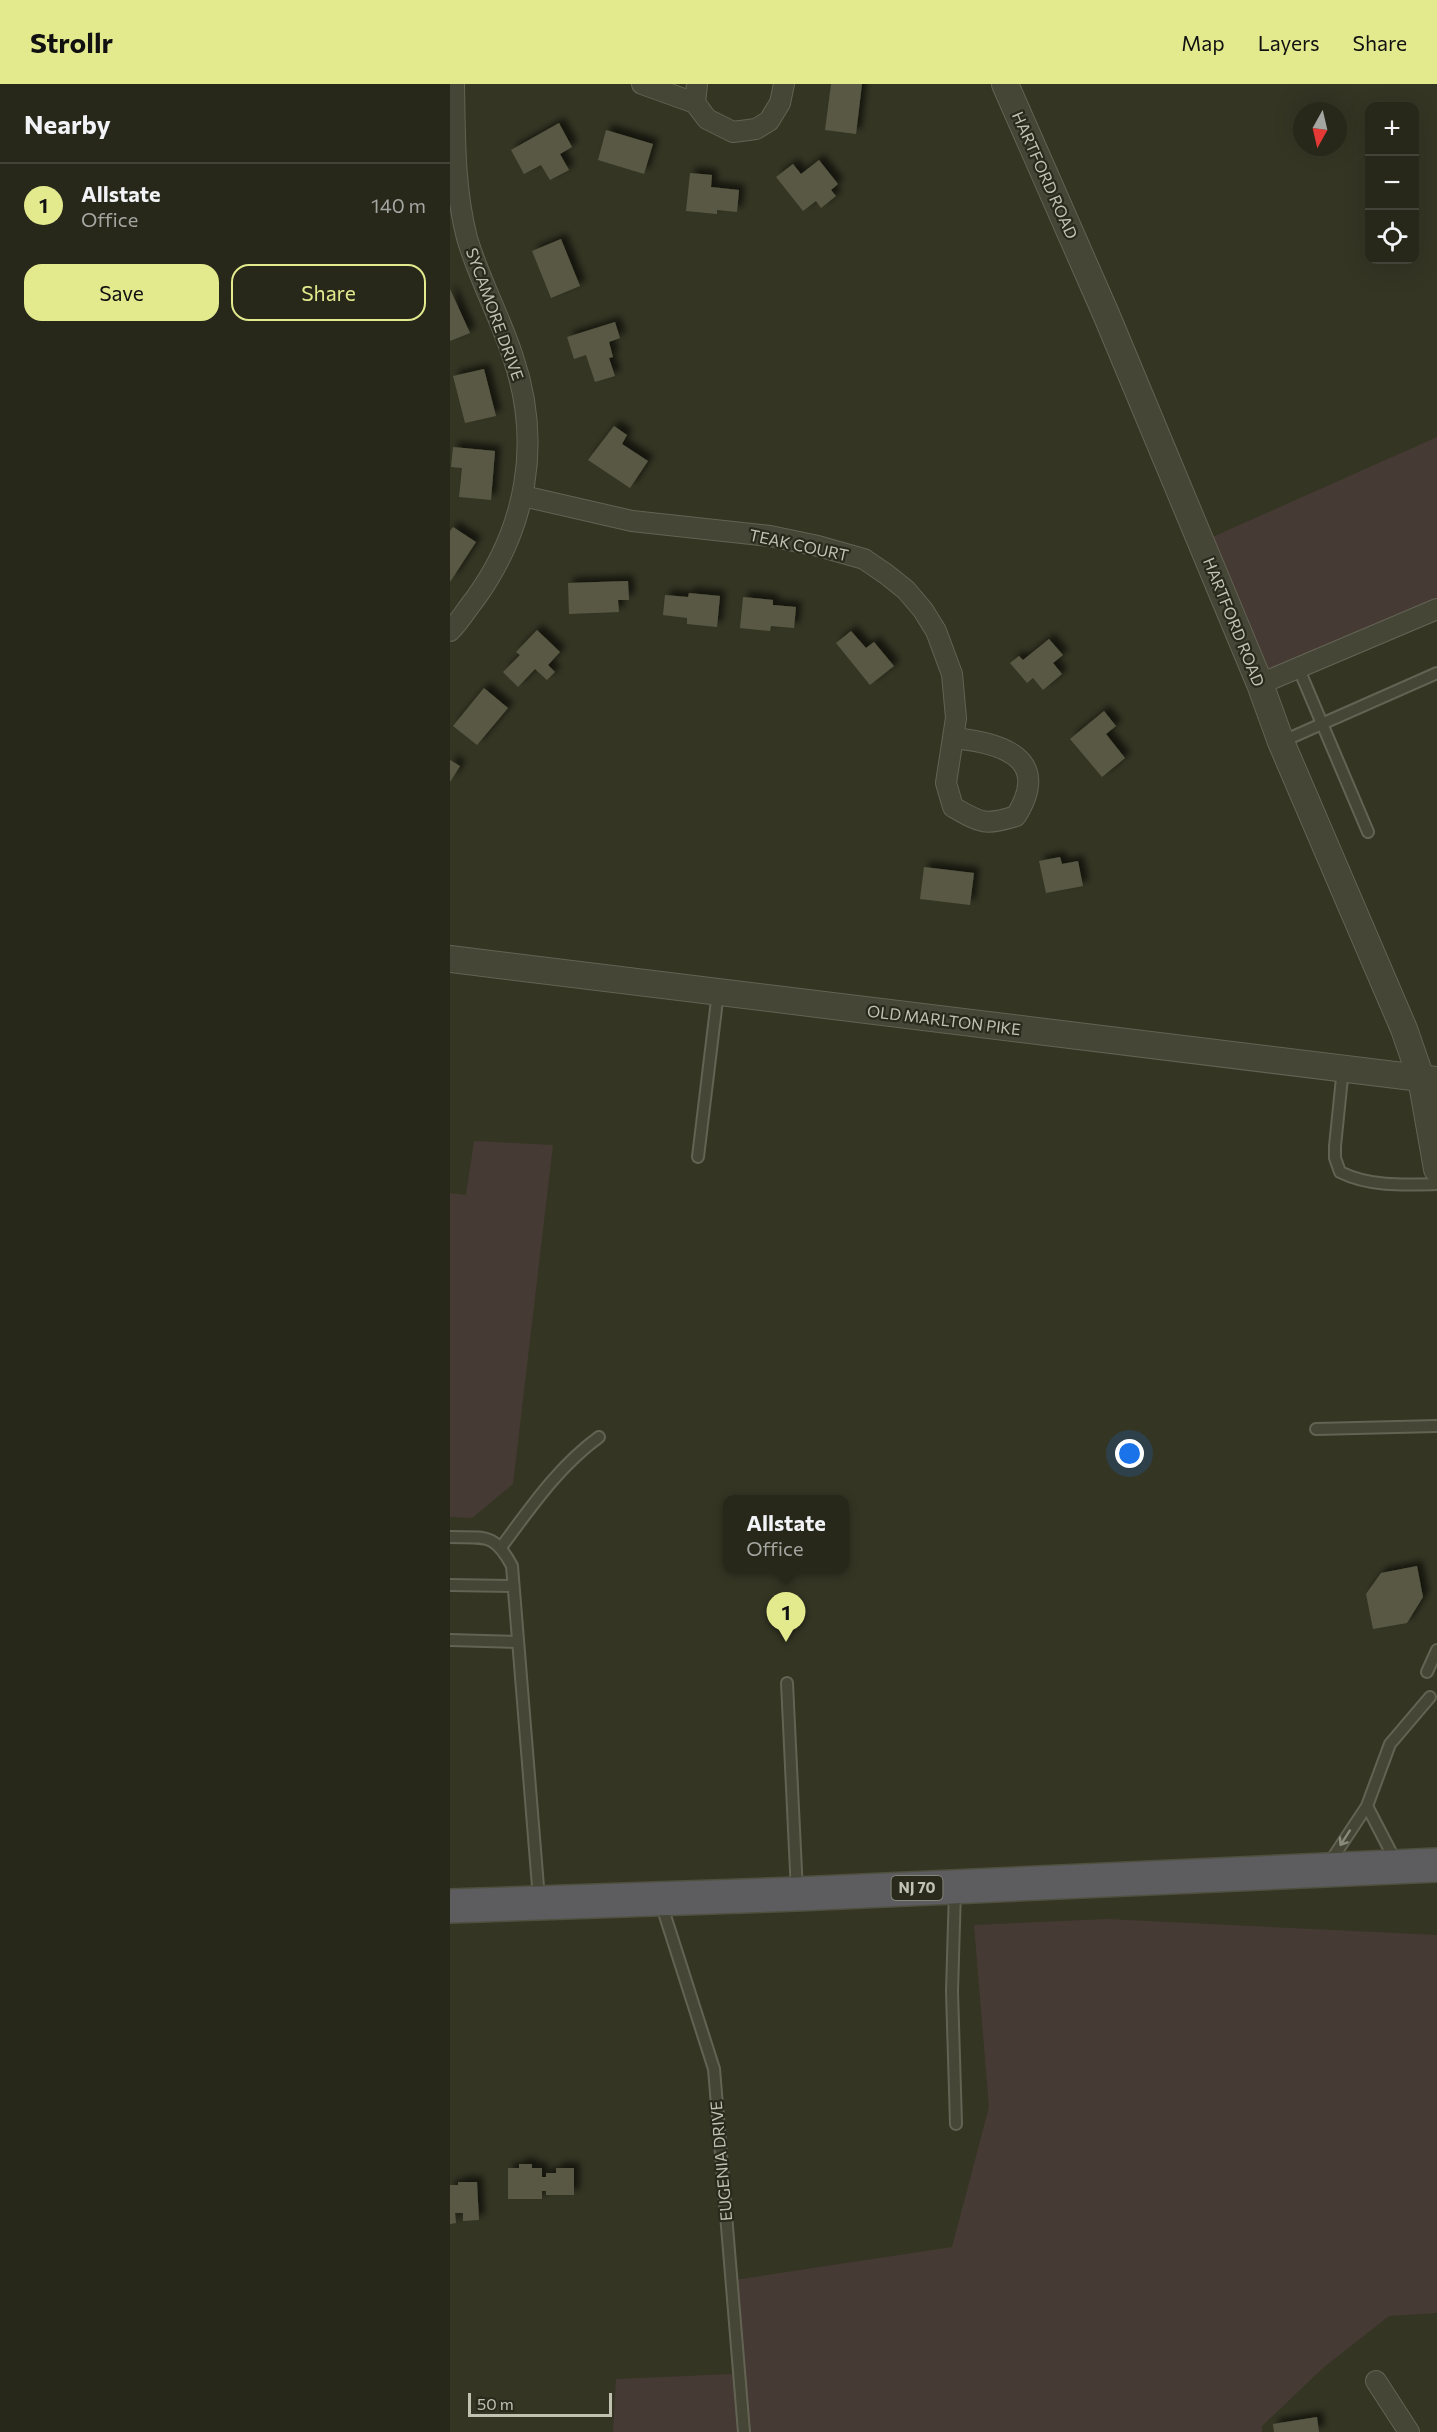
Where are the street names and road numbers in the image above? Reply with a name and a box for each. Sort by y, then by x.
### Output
street label: HARTFORD ROAD [1009,108,1082,241]
street label: SYCAMORE DRIVE [463,245,528,383]
street label: TEAK COURT [748,525,850,564]
street label: HARTFORD ROAD [1200,555,1269,689]
street label: OLD MARLTON PIKE [866,1001,1022,1038]
road number: NJ 70 [892,1876,942,1900]
street label: EUGENIA DRIVE [706,2100,735,2222]

